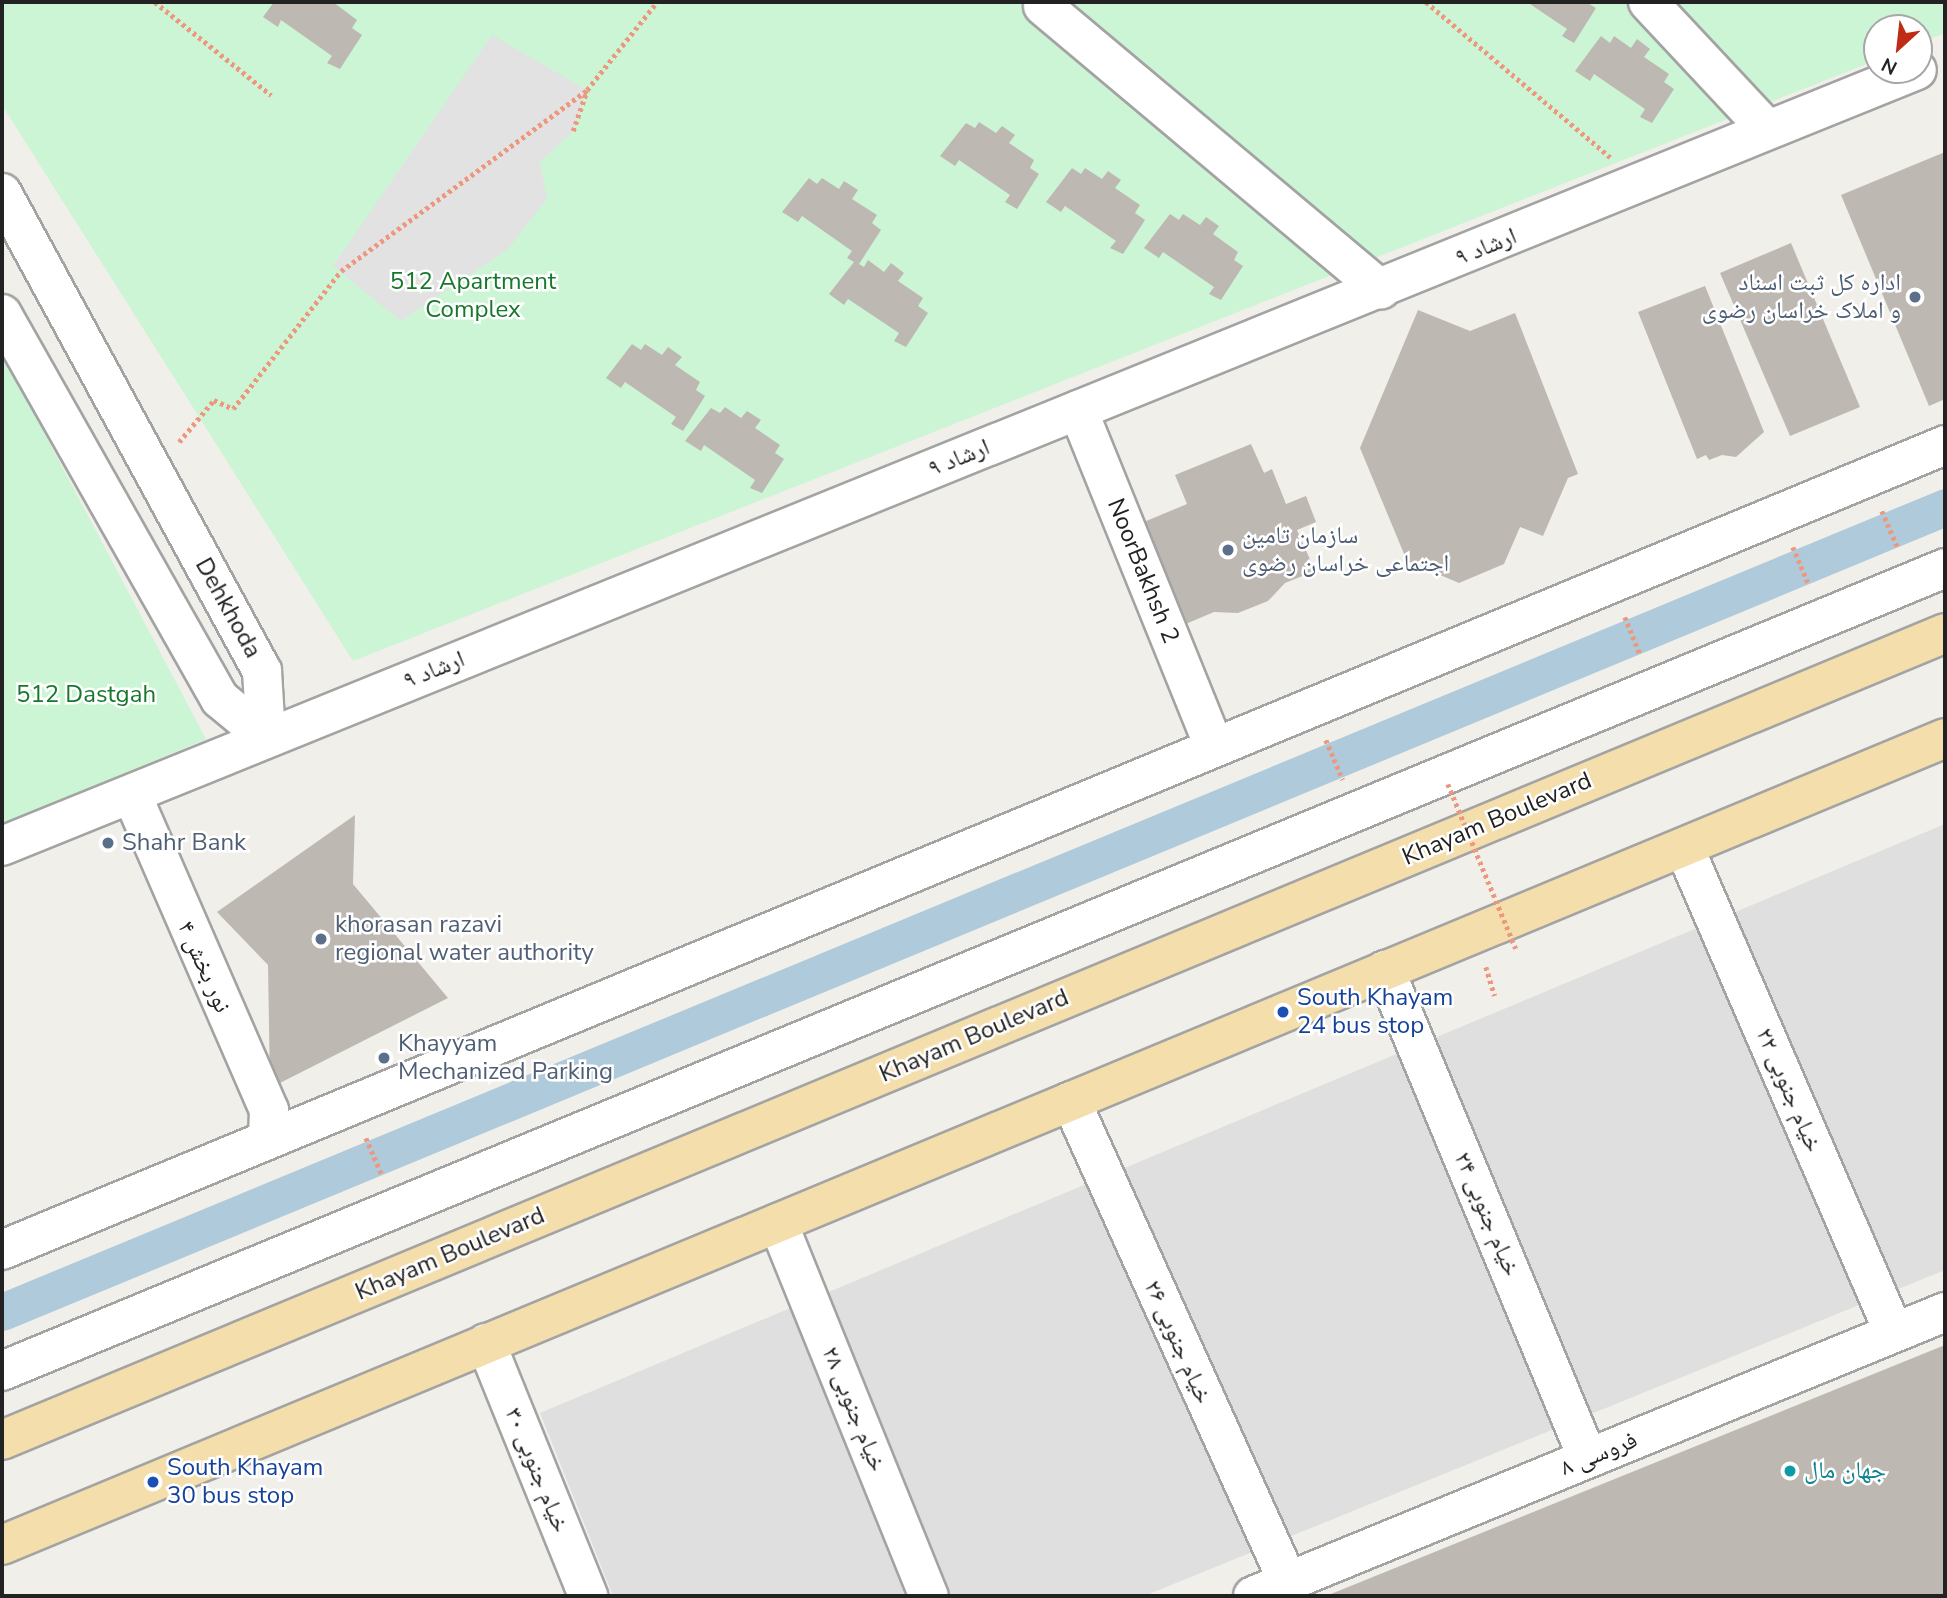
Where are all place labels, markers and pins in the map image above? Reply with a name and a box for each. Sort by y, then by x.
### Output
place label: اداره کل ثبت اسناد و املاک خراسان رضوی [1702,269,1901,325]
marker: اداره کل ثبت اسناد و املاک خراسان رضوی [1907,289,1923,305]
place label: سازمان تامین اجتماعی خراسان رضوی [1242,522,1449,578]
marker: سازمان تامین اجتماعی خراسان رضوی [1220,542,1236,558]
place label: Shahr Bank [122,829,246,857]
marker: Shahr Bank [100,835,116,851]
place label: khorasan razavi regional water authority [335,911,594,967]
marker: khorasan razavi regional water authority [313,931,329,947]
place label: South Khayam 24 bus stop [1297,984,1453,1040]
marker: South Khayam 24 bus stop [1275,1004,1291,1020]
place label: Khayyam Mechanized Parking [398,1030,613,1086]
marker: Khayyam Mechanized Parking [376,1050,392,1066]
place label: South Khayam 30 bus stop [167,1454,323,1510]
place label: جهان مال [1804,1457,1886,1485]
marker: جهان مال [1782,1463,1798,1479]
marker: South Khayam 30 bus stop [145,1474,161,1490]

